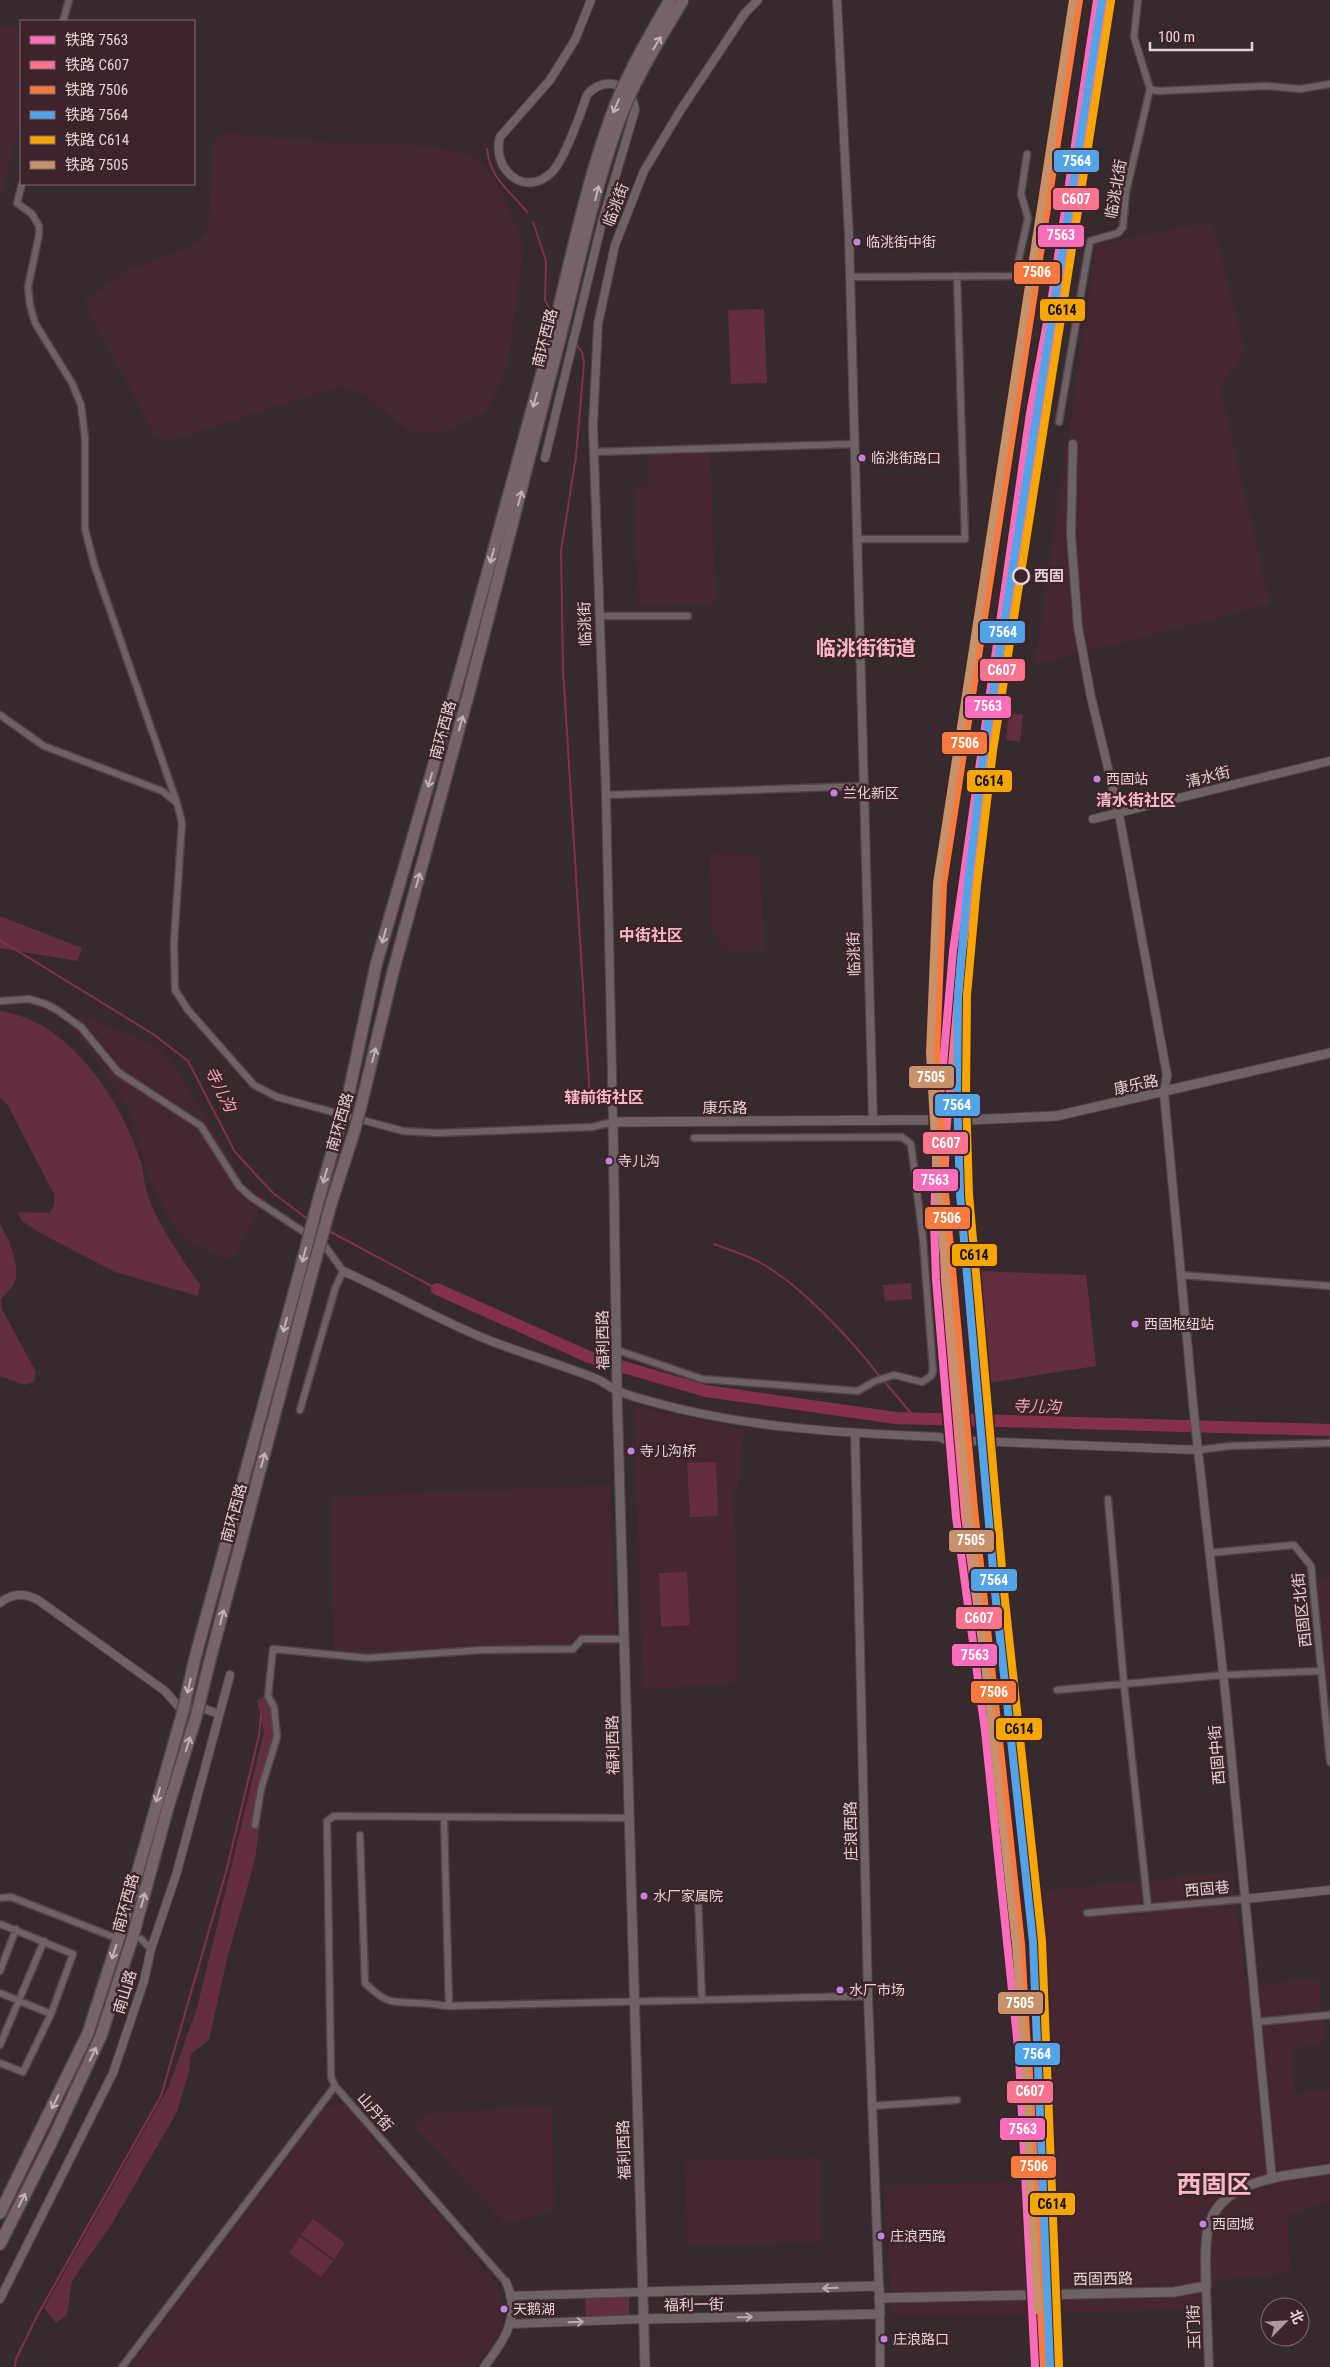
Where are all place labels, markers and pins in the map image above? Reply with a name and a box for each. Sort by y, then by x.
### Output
place label: 临洮街中街 [866,234,936,250]
marker: 临洮街中街 [852,237,862,247]
place label: 临洮街路口 [871,450,941,466]
marker: 临洮街路口 [857,453,867,463]
marker: 西固 [1012,567,1030,585]
place label: 西固 [1034,567,1064,585]
place label: 西固站 [1106,771,1148,787]
marker: 西固站 [1092,774,1102,784]
place label: 兰化新区 [843,785,899,801]
marker: 兰化新区 [829,788,839,798]
place label: 寺儿沟 [618,1153,660,1169]
marker: 寺儿沟 [604,1156,614,1166]
place label: 西固枢纽站 [1144,1316,1214,1332]
marker: 西固枢纽站 [1130,1319,1140,1329]
place label: 寺儿沟桥 [640,1443,696,1459]
marker: 寺儿沟桥 [626,1446,636,1456]
place label: 水厂家属院 [653,1888,723,1904]
marker: 水厂家属院 [639,1891,649,1901]
place label: 水厂市场 [849,1982,905,1998]
marker: 水厂市场 [835,1985,845,1995]
place label: 西固城 [1212,2216,1254,2232]
marker: 西固城 [1198,2219,1208,2229]
place label: 庄浪西路 [890,2228,946,2244]
marker: 庄浪西路 [876,2231,886,2241]
place label: 天鹅湖 [513,2301,555,2317]
marker: 天鹅湖 [499,2304,509,2314]
place label: 庄浪路口 [893,2331,949,2347]
marker: 庄浪路口 [879,2334,889,2344]

